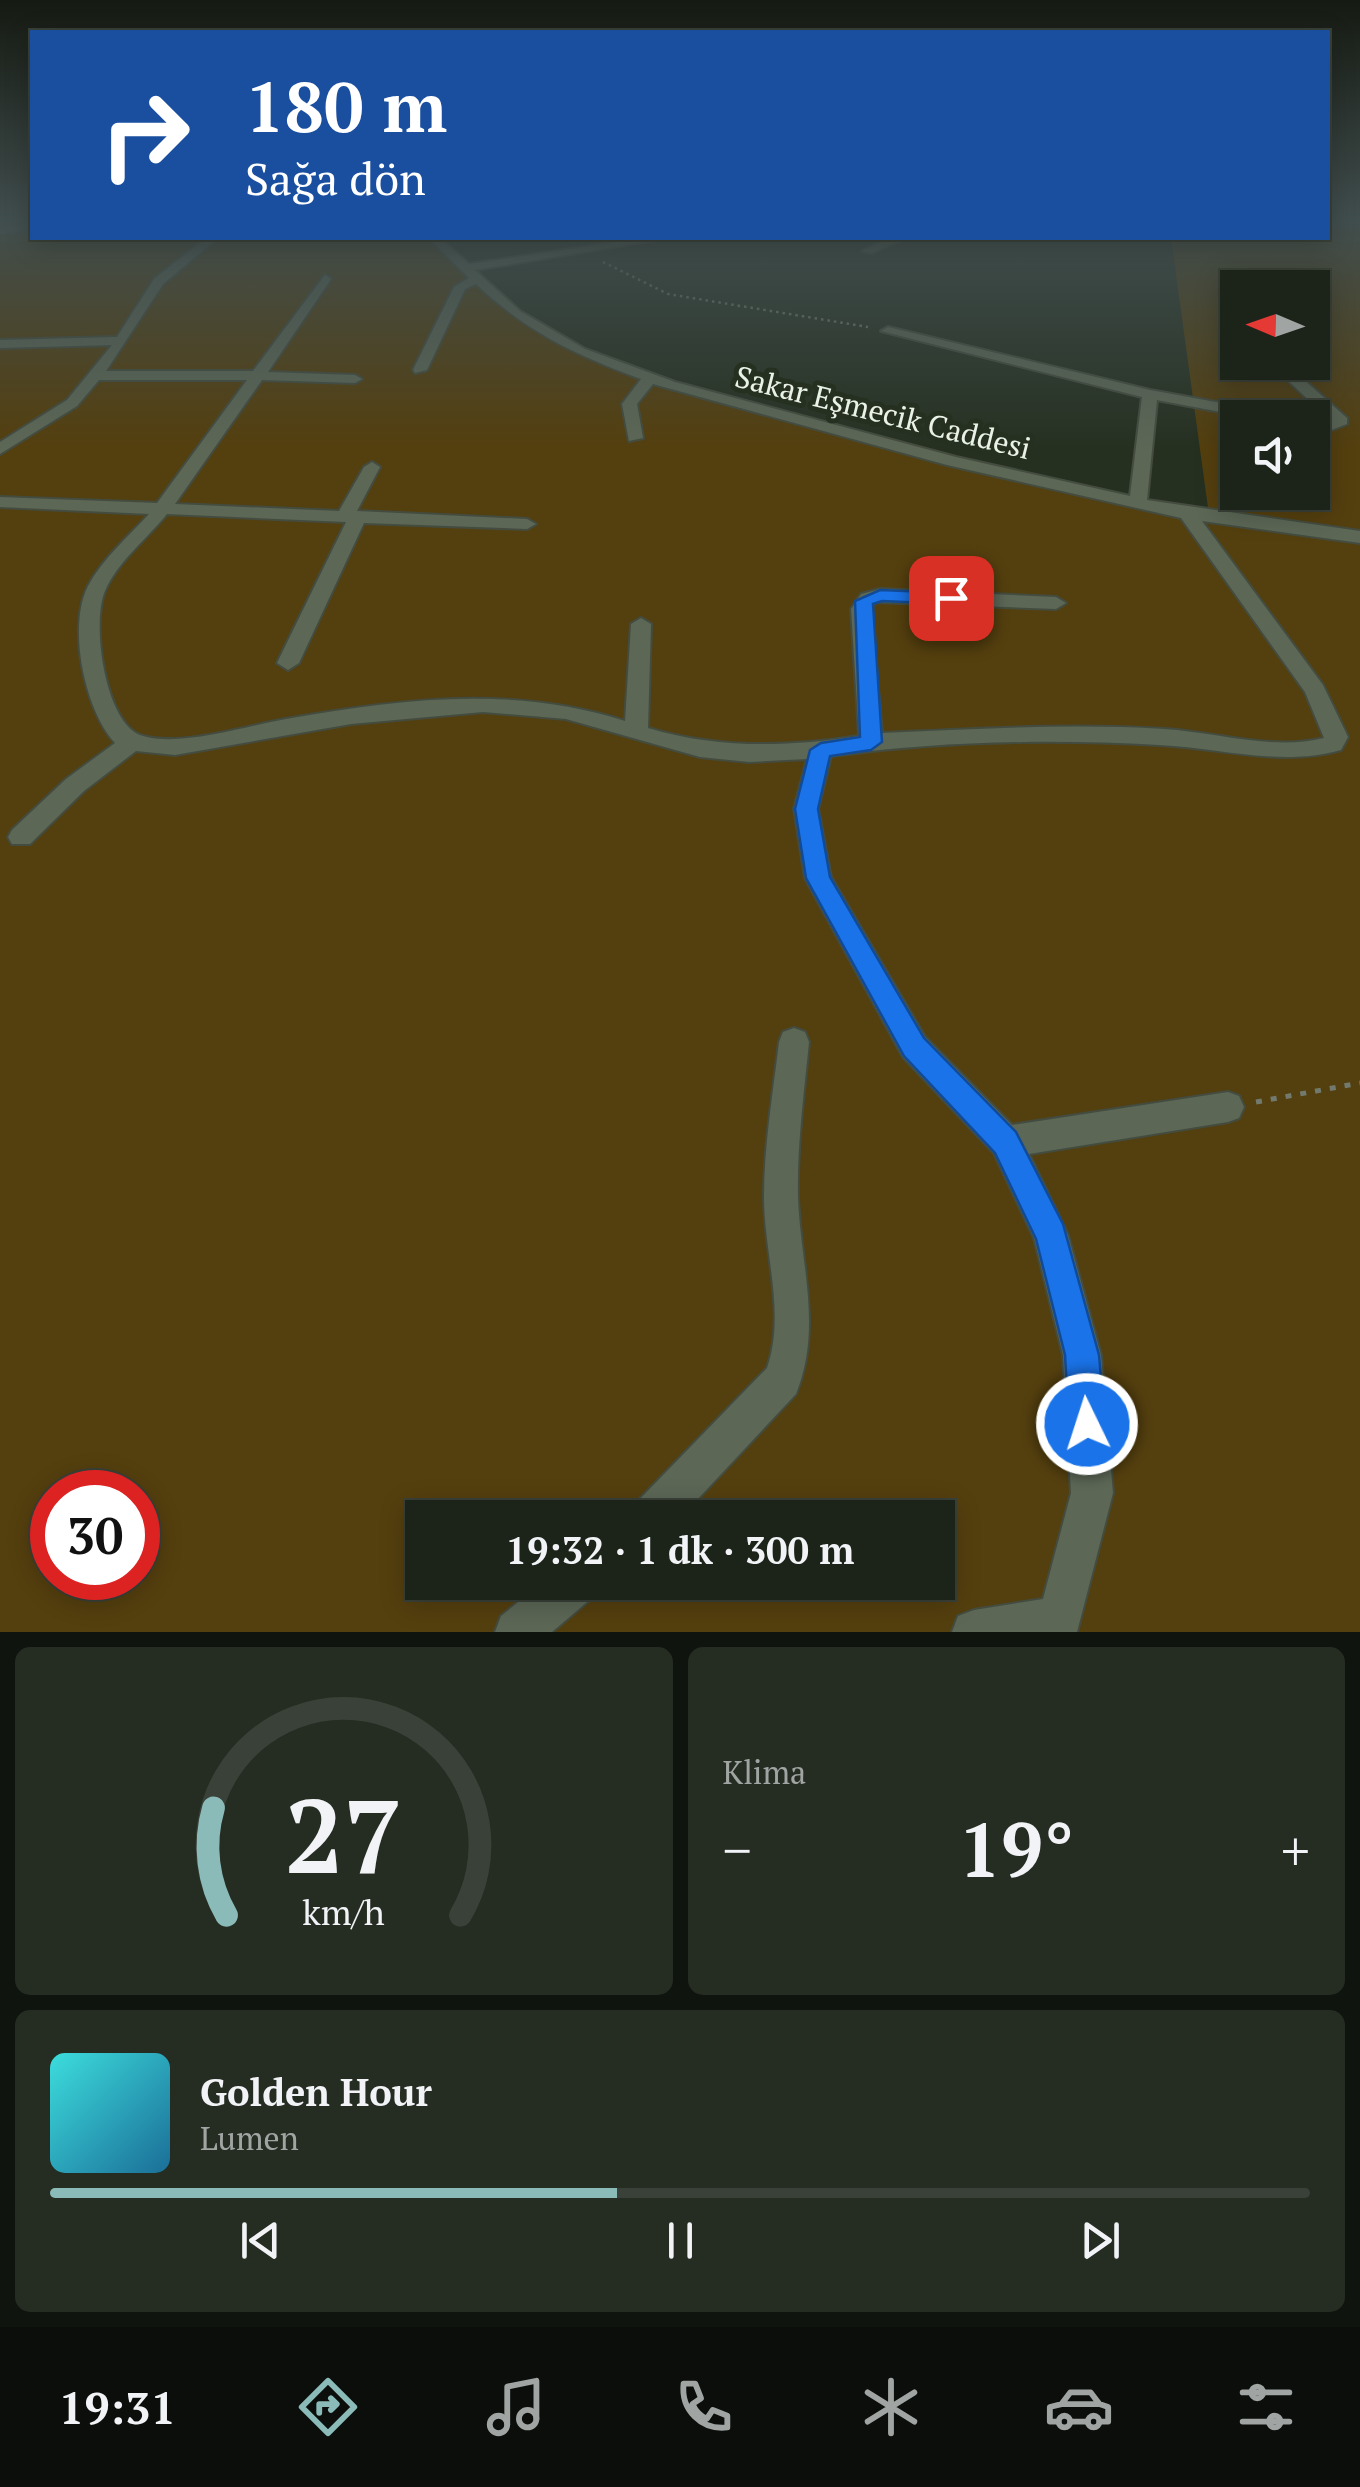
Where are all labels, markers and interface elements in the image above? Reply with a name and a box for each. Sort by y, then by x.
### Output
text: 180 m [245,59,447,152]
icon: right [80,70,210,200]
text: Sağa dön [245,148,426,208]
north arrow [1220,270,1330,380]
map controls [1220,270,1330,510]
street label: Sakar Eşmecik Caddesi [731,356,1035,468]
button: sound [1220,400,1330,510]
pin [909,556,994,641]
icon: arrive [924,571,979,626]
position arrow [1035,1372,1139,1476]
speed limit sign: 30 [30,1470,160,1600]
text: 19:32 · 1 dk · 300 m [506,1525,854,1575]
text: Klima [723,1751,806,1793]
text: 27 [285,1765,403,1903]
text: 19° [958,1799,1074,1898]
text: − [723,1813,752,1886]
text: + [1281,1813,1310,1886]
text: km/h [302,1888,385,1935]
text: Golden Hour [200,2067,432,2117]
text: Lumen [200,2117,299,2159]
icon: previous [233,2213,288,2268]
icon: pause [653,2213,708,2268]
icon: next [1073,2213,1128,2268]
icon: directions [293,2372,363,2442]
icon: music [481,2372,551,2442]
icon: phone [669,2372,739,2442]
icon: climate [856,2372,926,2442]
icon: car [1044,2372,1114,2442]
icon: filters [1231,2372,1301,2442]
text: 19:31 [59,2377,176,2437]

